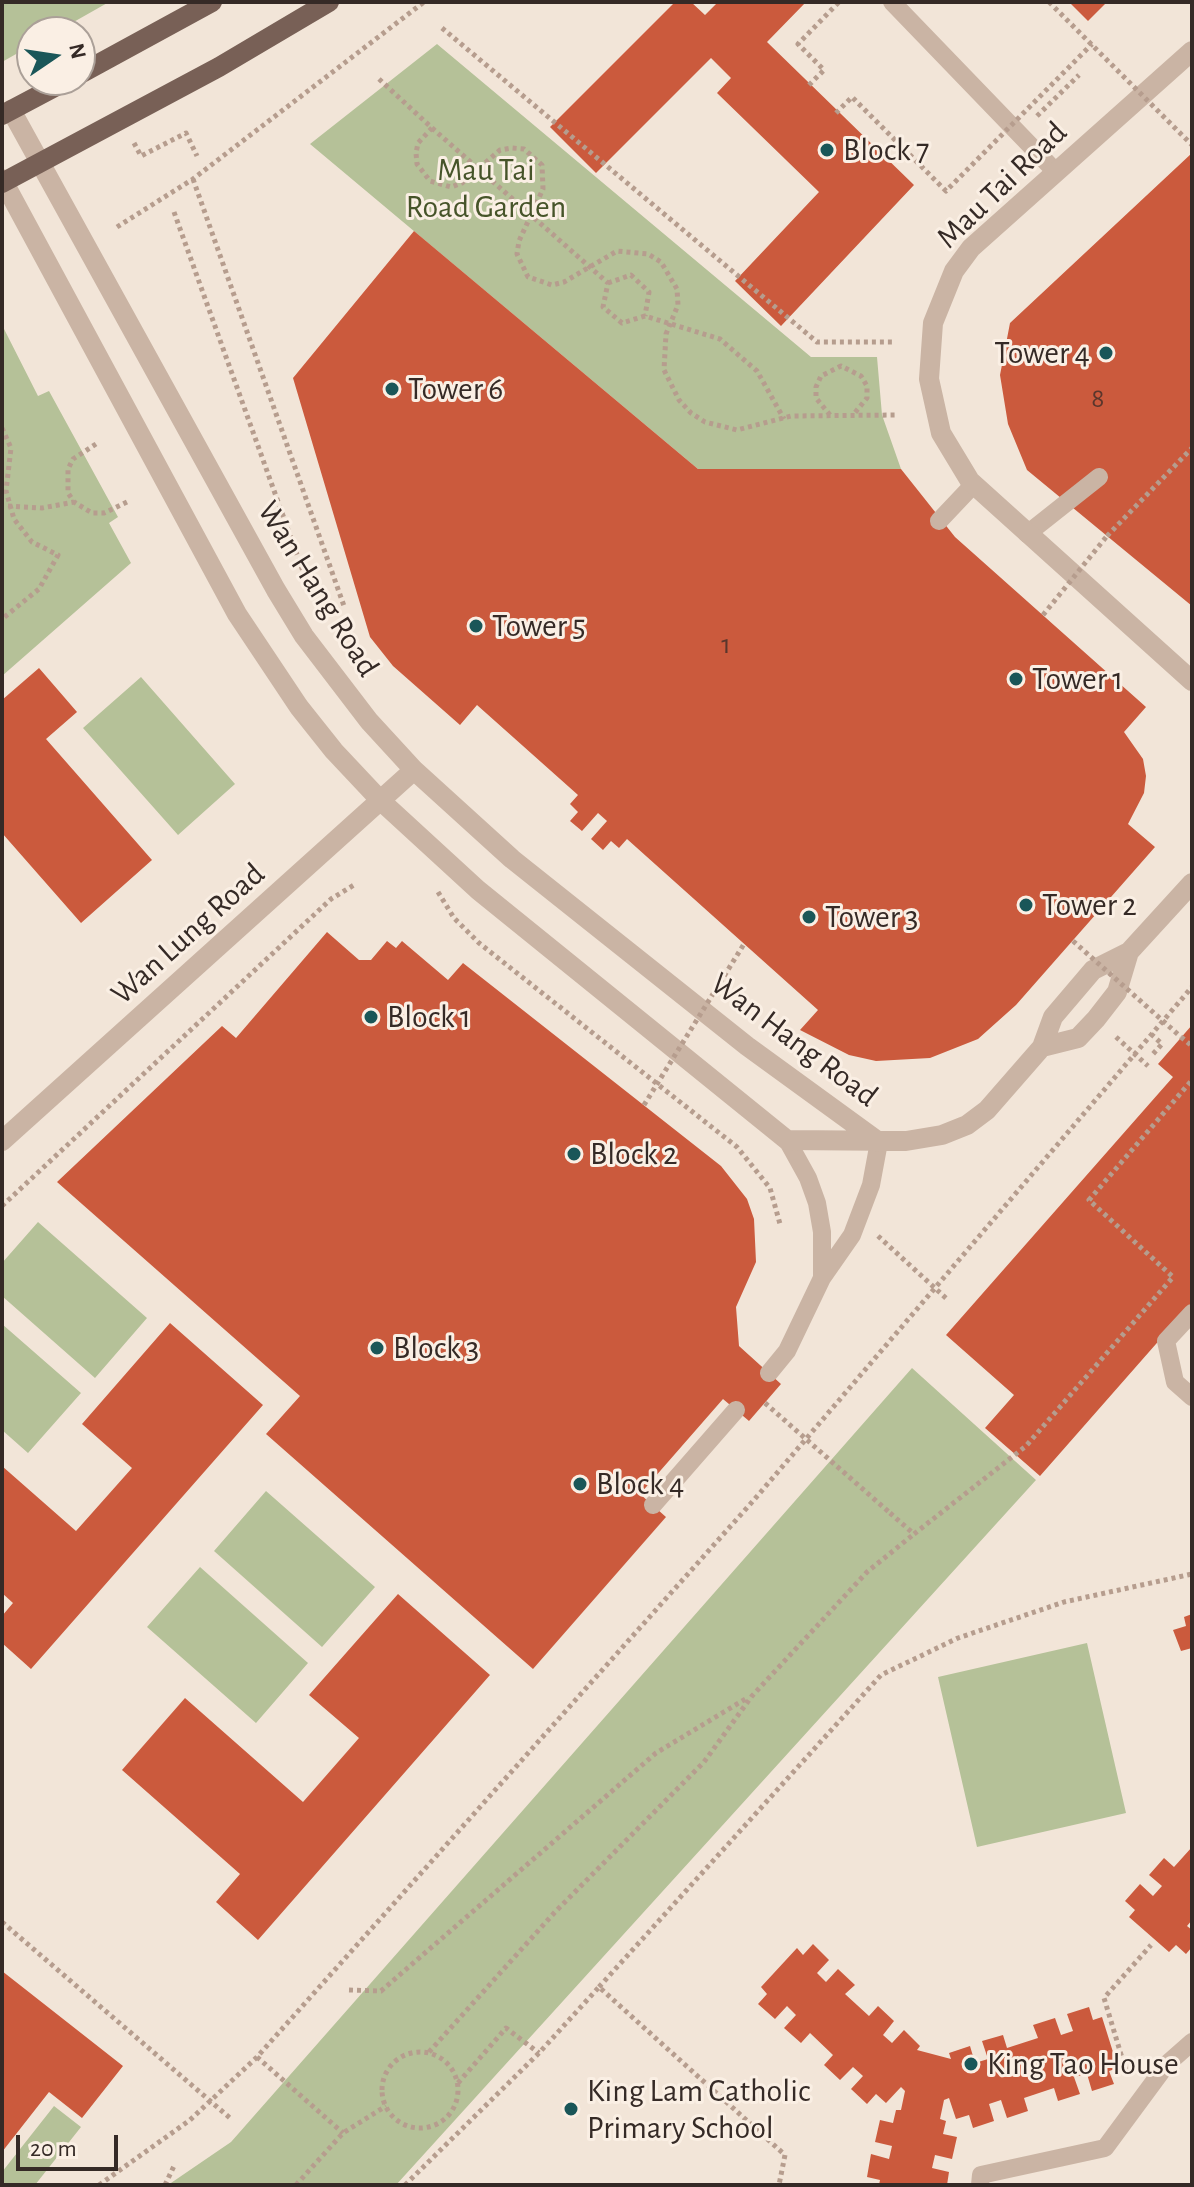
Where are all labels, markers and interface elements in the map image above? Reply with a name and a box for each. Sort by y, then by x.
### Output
north arrow [16,16,96,96]
text: N [65,41,90,61]
street label: Mau Tai Road [929,113,1075,257]
place label: Block 7 [843,131,929,169]
marker: Block 7 [818,141,836,159]
park label: Mau Tai Road Garden [406,151,566,226]
place label: Tower 4 [994,334,1090,372]
marker: Tower 4 [1097,344,1115,362]
place label: Tower 6 [408,370,503,408]
marker: Tower 6 [383,380,401,398]
house number: 8 [1091,382,1105,416]
street label: Wan Hang Road [249,494,387,684]
place label: Tower 5 [492,607,586,645]
marker: Tower 5 [467,617,485,635]
house number: 1 [721,628,731,662]
place label: Tower 1 [1032,660,1123,698]
marker: Tower 1 [1007,670,1025,688]
street label: Wan Lung Road [103,855,273,1013]
place label: Tower 2 [1042,886,1137,924]
marker: Tower 2 [1017,896,1035,914]
place label: Tower 3 [825,898,919,936]
marker: Tower 3 [800,908,818,926]
street label: Wan Hang Road [703,965,885,1115]
place label: Block 1 [387,998,471,1036]
marker: Block 1 [362,1008,380,1026]
place label: Block 2 [590,1135,678,1173]
marker: Block 2 [565,1145,583,1163]
place label: Block 3 [393,1329,479,1367]
marker: Block 3 [368,1339,386,1357]
place label: Block 4 [596,1465,684,1503]
marker: Block 4 [571,1475,589,1493]
place label: King Tao House [987,2045,1179,2083]
marker: King Tao House [962,2055,980,2073]
place label: King Lam Catholic Primary School [587,2072,810,2147]
marker: King Lam Catholic Primary School [562,2100,580,2118]
scale bar [20,2119,122,2169]
text: 20 m [30,2137,77,2161]

